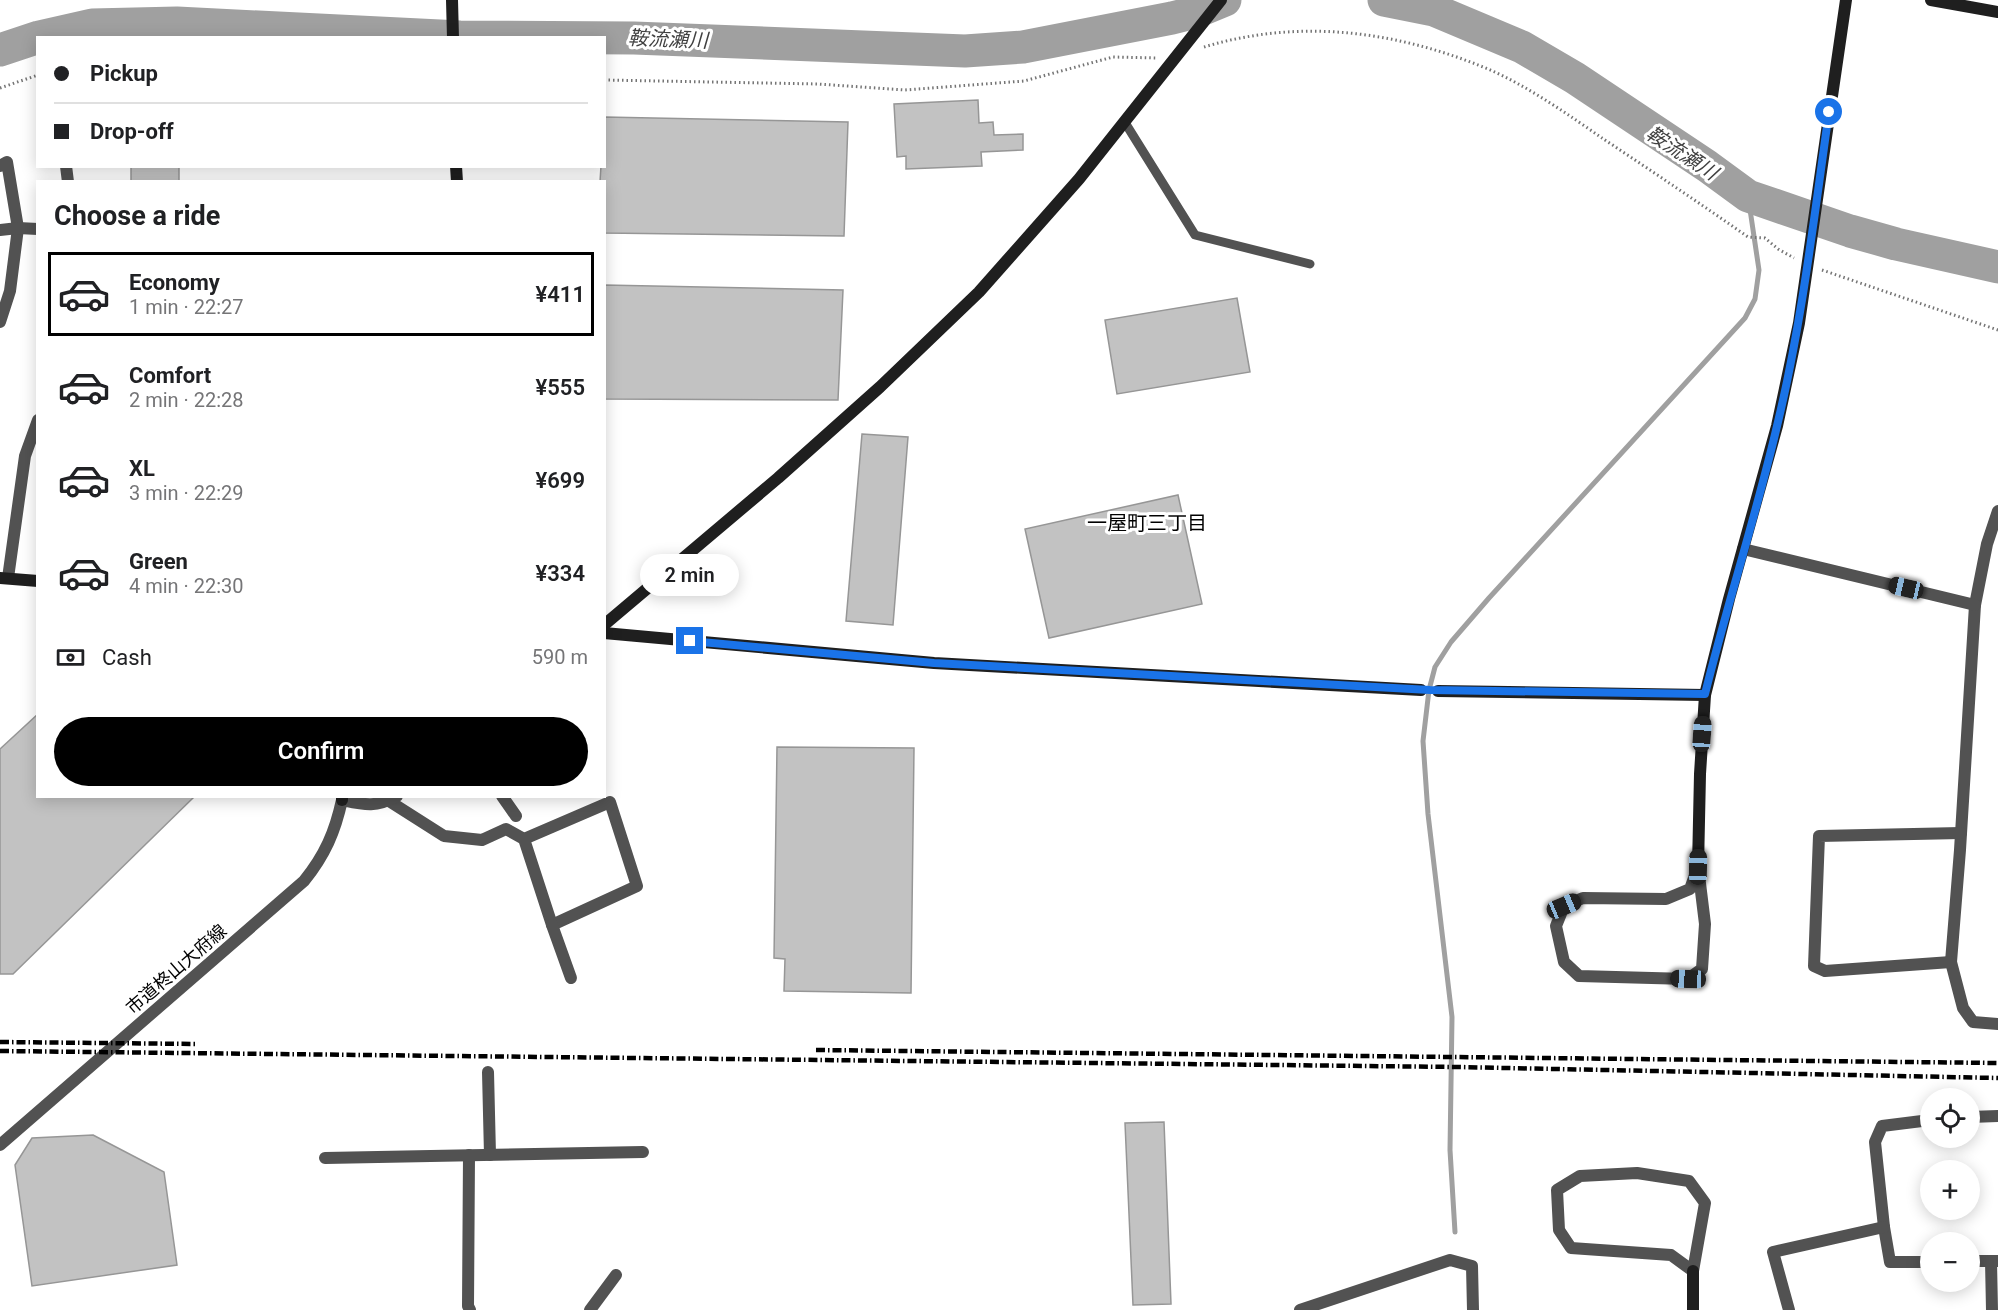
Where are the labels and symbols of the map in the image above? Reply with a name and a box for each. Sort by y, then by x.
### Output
water label: 鞍流瀬川 [628,26,710,52]
route start [1815,98,1842,125]
water label: 鞍流瀬川 [1642,121,1724,186]
district label: 一屋町三丁目 [1087,511,1207,535]
callout: 2 min [640,554,740,596]
car [1886,575,1926,601]
route end [676,627,703,654]
car [1692,715,1712,753]
car [1689,849,1707,885]
car [1544,891,1584,921]
street label: 市道柊山大府線 [122,920,230,1018]
car [1670,969,1706,989]

